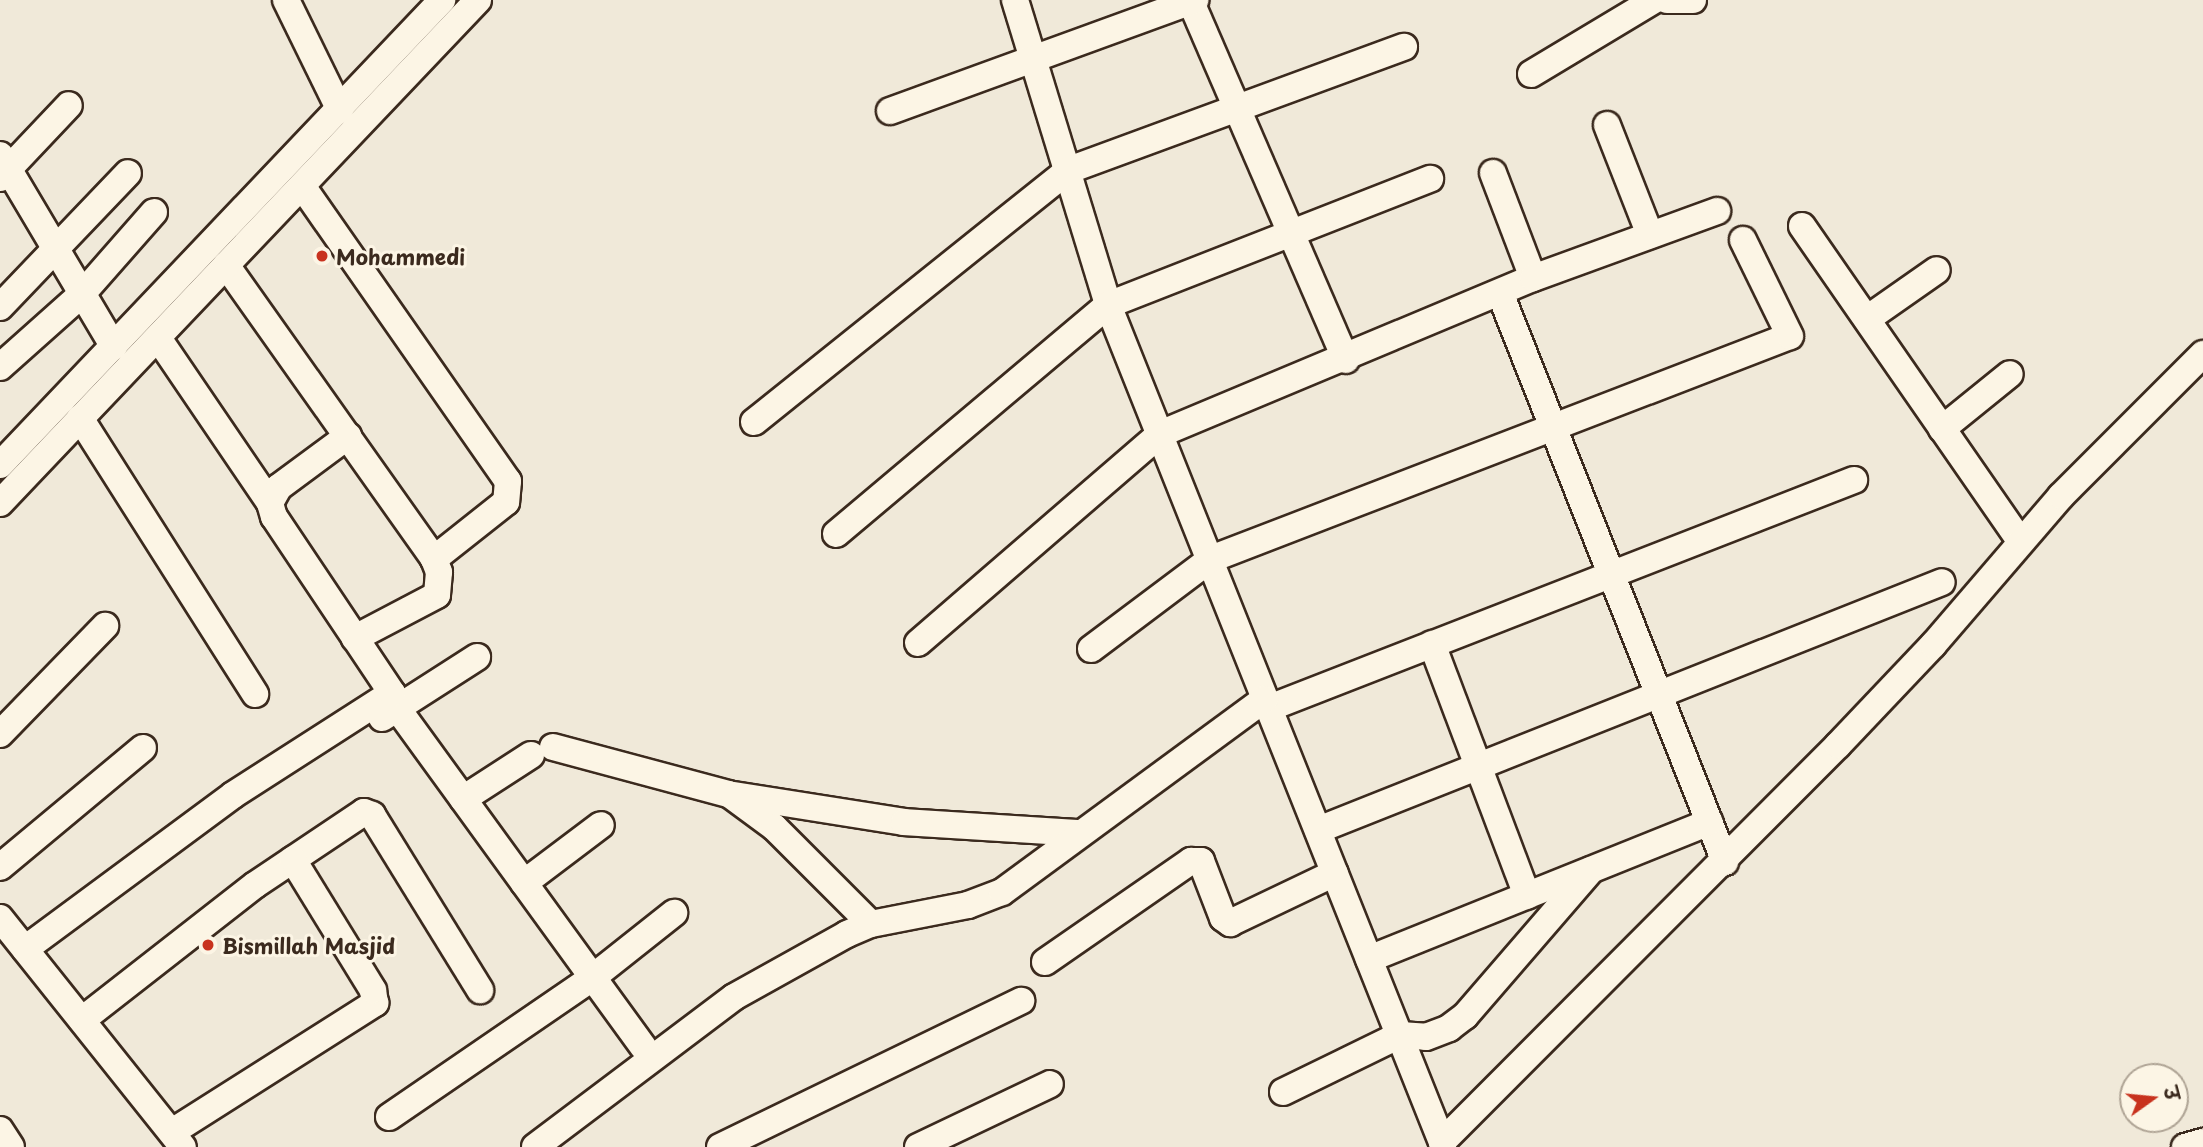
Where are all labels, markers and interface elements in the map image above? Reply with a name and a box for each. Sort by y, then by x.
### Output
place label: Mohammedi [336,243,465,269]
marker: Mohammedi [314,248,330,264]
place label: Bismillah Masjid [222,932,396,958]
marker: Bismillah Masjid [200,937,216,953]
north arrow [2119,1063,2189,1133]
text: उ [2157,1083,2188,1103]

